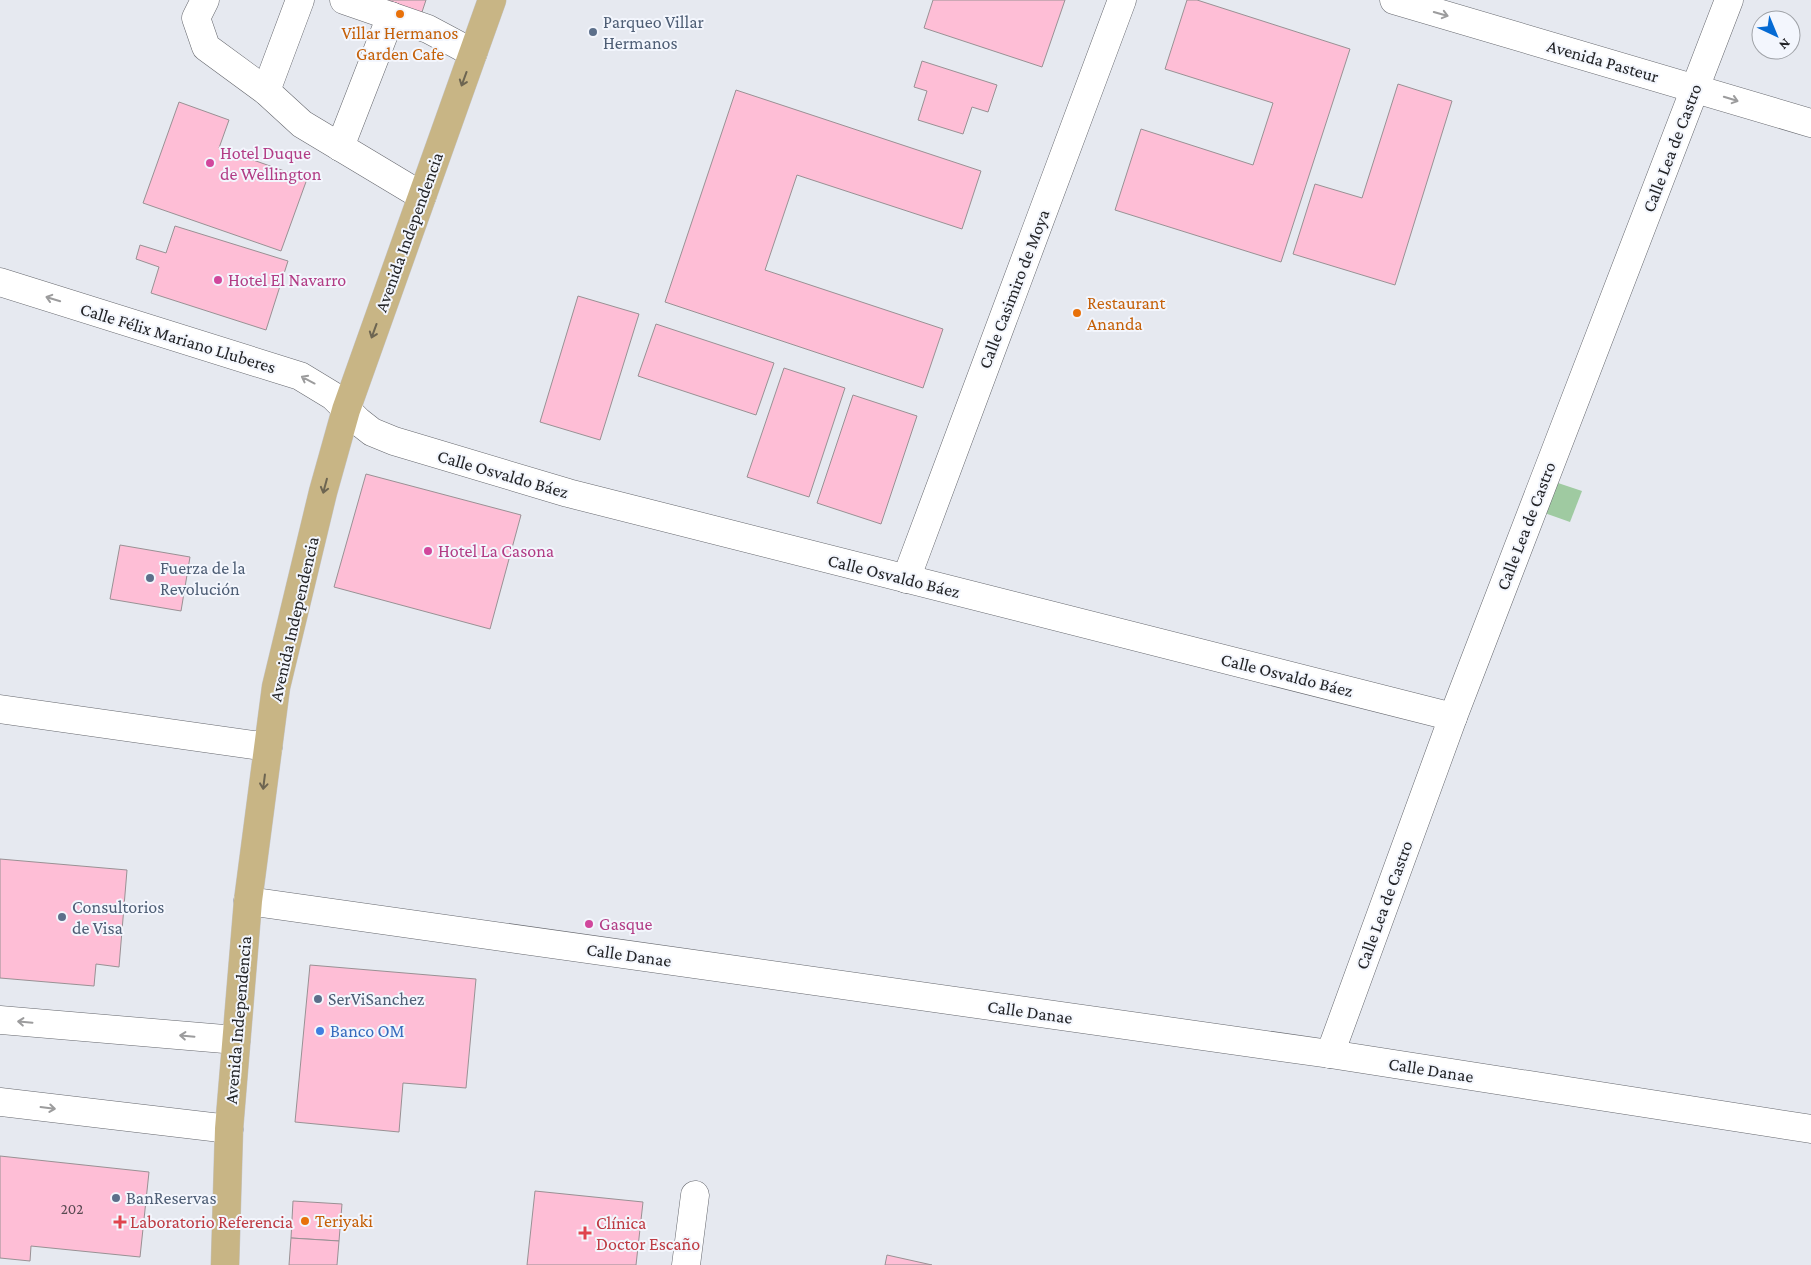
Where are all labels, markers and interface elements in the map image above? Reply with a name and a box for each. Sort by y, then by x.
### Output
marker: Villar Hermanos Garden Cafe [394,8,406,20]
one-way arrow [1432,9,1448,19]
north arrow [1751,10,1801,60]
place label: Parqueo Villar Hermanos [603,12,705,53]
place label: Villar Hermanos Garden Cafe [342,23,458,64]
marker: Parqueo Villar Hermanos [587,26,599,38]
street label: Avenida Pasteur [1545,35,1662,87]
text: N [1776,35,1794,54]
one-way arrow [459,71,468,86]
street label: Calle Lea de Castro [1638,81,1706,215]
one-way arrow [1723,95,1739,105]
place label: Hotel Duque de Wellington [220,143,322,184]
street label: Avenida Independencia [371,149,447,315]
marker: Hotel Duque de Wellington [204,157,216,169]
street label: Calle Casimiro de Moya [974,207,1054,371]
place label: Hotel El Navarro [228,270,346,290]
marker: Hotel El Navarro [212,274,224,286]
place label: Restaurant Ananda [1087,293,1167,334]
one-way arrow [46,294,62,303]
street label: Calle Félix Mariano Lluberes [78,299,278,377]
marker: Restaurant Ananda [1071,307,1083,319]
one-way arrow [369,323,378,338]
one-way arrow [301,375,316,384]
street label: Calle Osvaldo Báez [435,446,571,502]
street label: Calle Lea de Castro [1492,459,1560,593]
one-way arrow [319,477,329,493]
street label: Avenida Independencia [265,535,323,703]
place label: Hotel La Casona [438,541,554,561]
marker: Hotel La Casona [422,545,434,557]
street label: Calle Osvaldo Báez [826,550,962,602]
place label: Fuerza de la Revolución [160,558,246,599]
marker: Fuerza de la Revolución [144,572,156,584]
street label: Calle Osvaldo Báez [1219,649,1355,701]
one-way arrow [259,773,269,789]
street label: Calle Lea de Castro [1351,838,1417,972]
place label: Consultorios de Visa [72,897,164,938]
marker: Consultorios de Visa [56,911,68,923]
place label: Gasque [599,914,653,934]
marker: Gasque [583,918,595,930]
street label: Avenida Independencia [221,935,255,1105]
street label: Calle Danae [585,939,673,971]
place label: SerViSanchez [328,989,425,1009]
marker: SerViSanchez [312,993,324,1005]
street label: Calle Danae [986,996,1074,1028]
one-way arrow [18,1018,34,1027]
place label: Banco OM [330,1021,405,1041]
marker: Banco OM [314,1025,326,1037]
one-way arrow [180,1031,196,1040]
street label: Calle Danae [1387,1053,1475,1087]
one-way arrow [40,1103,56,1113]
place label: BanReservas [126,1188,217,1208]
marker: BanReservas [110,1192,122,1204]
house number: 202 [61,1201,83,1217]
place label: Teriyaki [315,1211,373,1231]
place label: Laboratorio Referencia [130,1212,293,1232]
place label: Clínica Doctor Escaño [596,1213,700,1254]
marker: Teriyaki [299,1215,311,1227]
marker: Laboratorio Referencia [114,1216,126,1228]
marker: Clínica Doctor Escaño [578,1226,592,1240]

